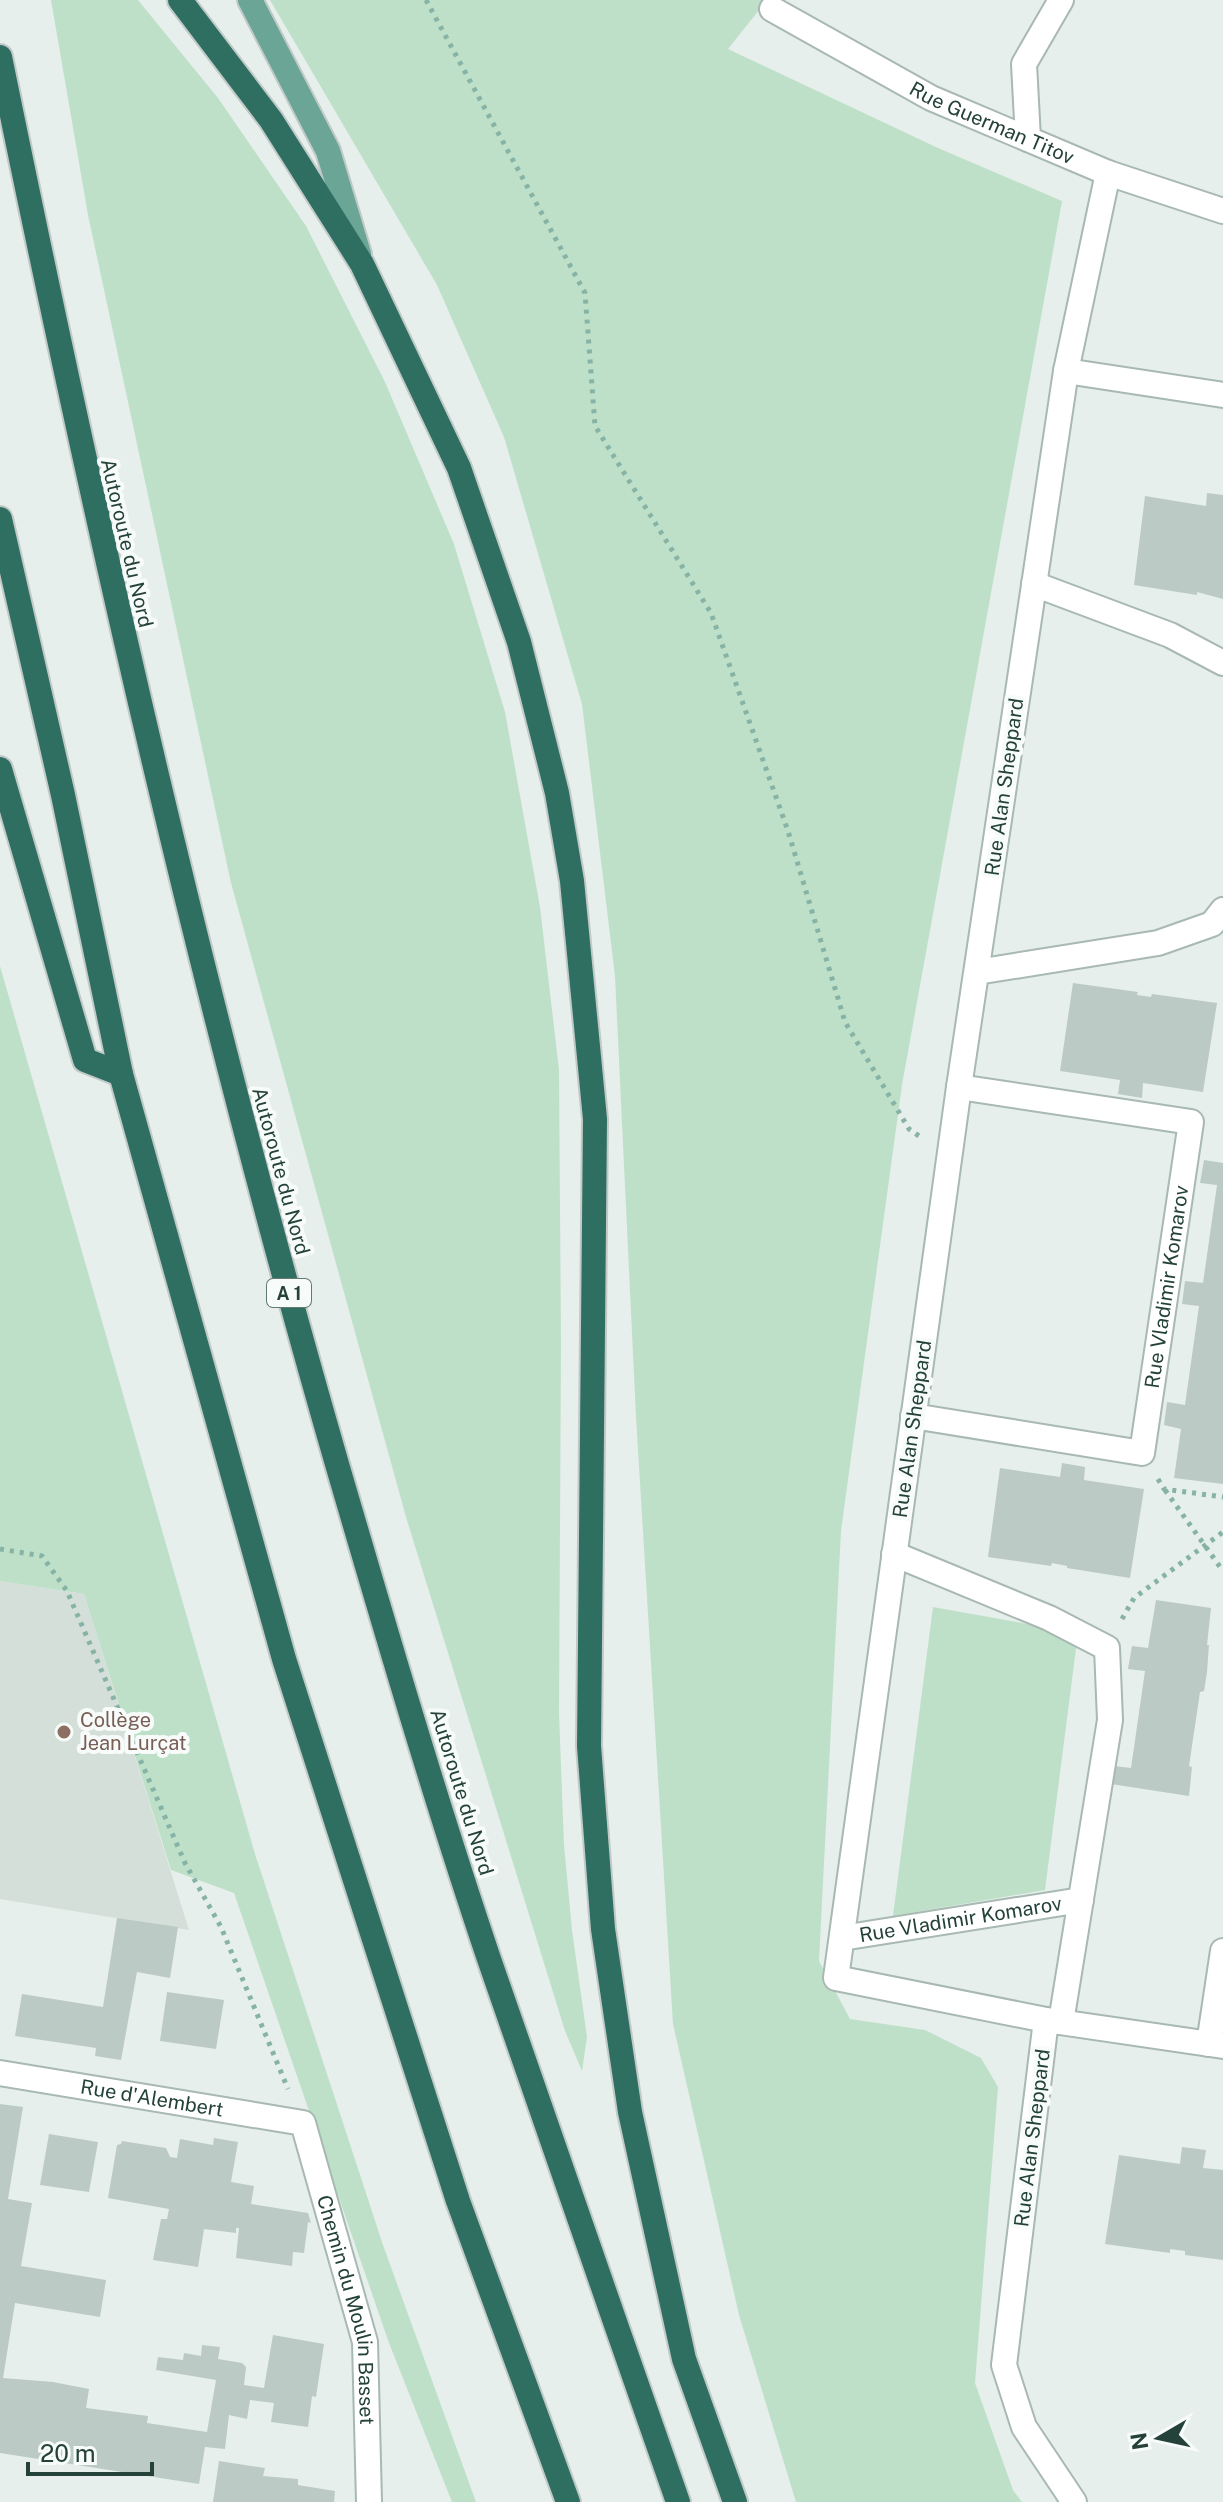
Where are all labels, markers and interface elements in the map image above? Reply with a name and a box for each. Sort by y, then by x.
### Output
street label: Rue Guerman Titov [905,76,1078,169]
street label: Autoroute du Nord [96,456,158,630]
street label: Rue Alan Sheppard [980,697,1028,877]
street label: Autoroute du Nord [247,1085,315,1257]
street label: Rue Vladimir Komarov [1140,1184,1193,1390]
road number: A 1 [267,1279,311,1307]
street label: Rue Alan Sheppard [888,1339,936,1519]
street label: Autoroute du Nord [425,1706,499,1878]
place label: Collège Jean Lurçat [80,1708,187,1755]
marker: Collège Jean Lurçat [55,1723,73,1741]
street label: Rue Vladimir Komarov [857,1891,1064,1947]
street label: Rue Alan Sheppard [1009,2048,1055,2228]
street label: Rue d'Alembert [79,2074,225,2122]
street label: Chemin du Moulin Basset [312,2192,379,2425]
north arrow [1119,2398,1199,2478]
scale bar [28,2426,152,2476]
text: N [1125,2431,1153,2452]
text: 20 m [40,2439,96,2467]

